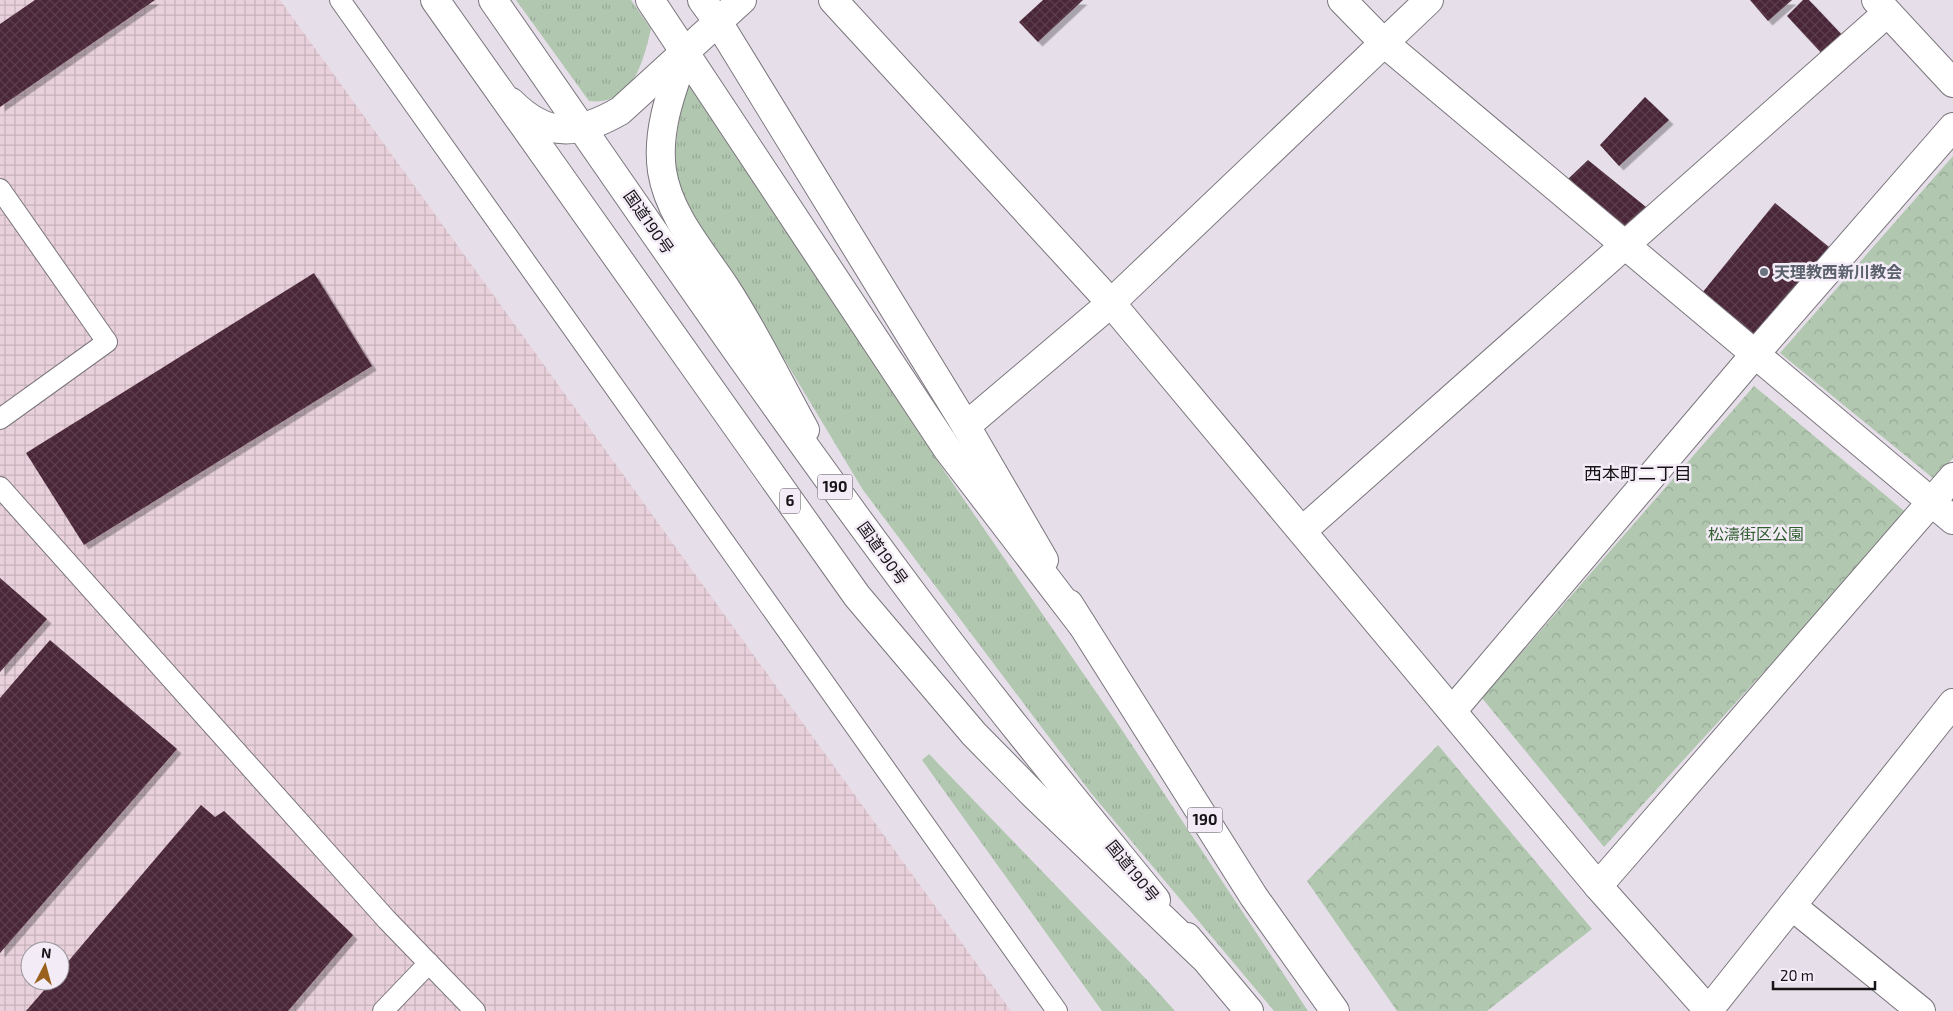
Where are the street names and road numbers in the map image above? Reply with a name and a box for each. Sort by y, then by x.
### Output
street label: 国道190号 [621,186,678,257]
road number: 190 [818,474,852,500]
road number: 6 [780,488,800,514]
street label: 国道190号 [854,518,913,588]
road number: 190 [1188,808,1222,832]
street label: 国道190号 [1103,836,1164,905]

